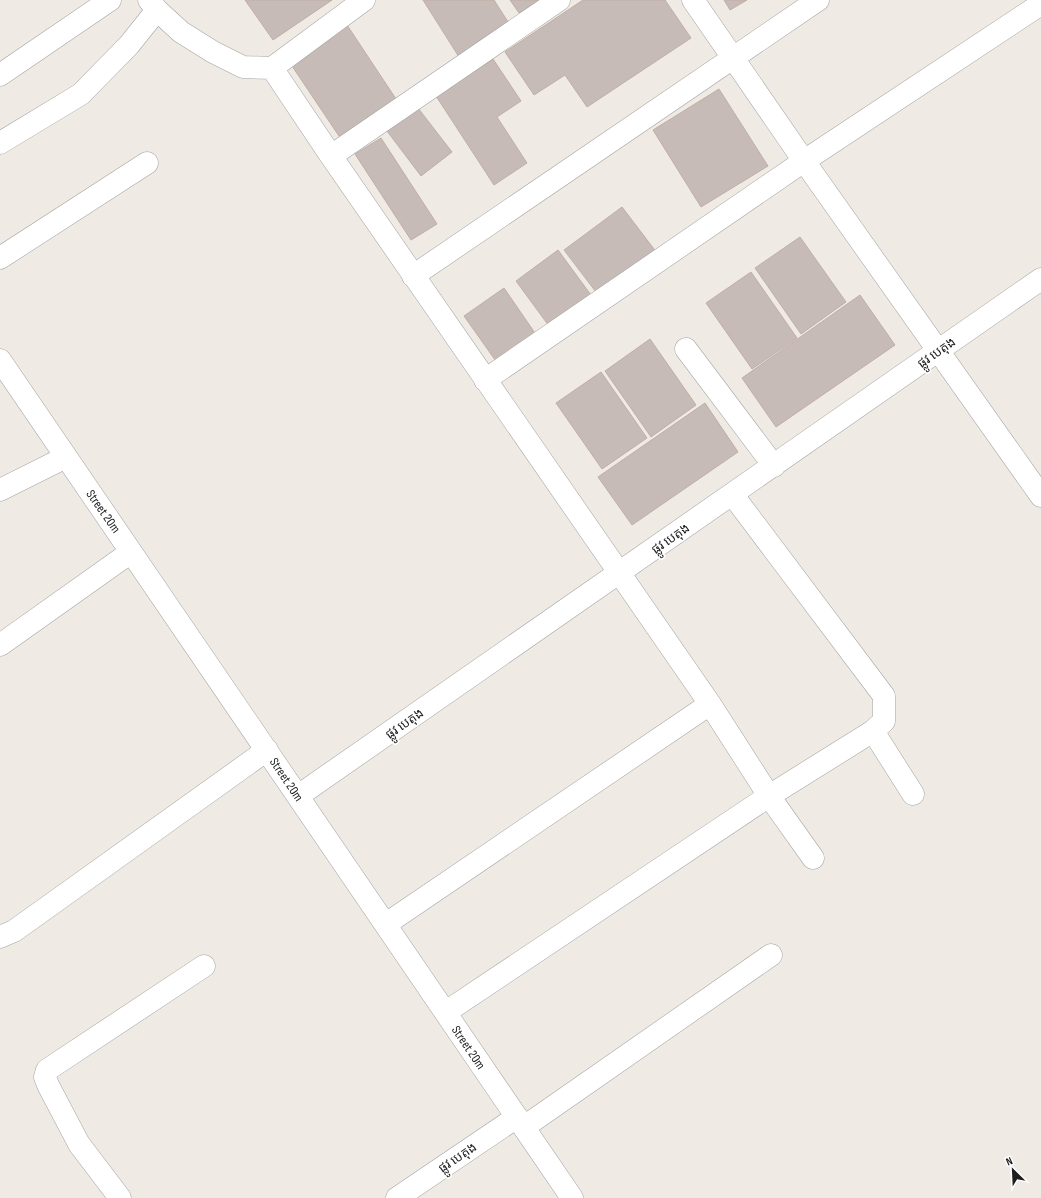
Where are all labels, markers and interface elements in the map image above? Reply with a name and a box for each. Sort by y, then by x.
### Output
street label: ផ្លូវ បេតុង [914,334,960,374]
street label: Street 20m [83,487,124,536]
street label: ផ្លូវ បេតុង [648,520,694,560]
street label: ផ្លូវ បេតុង [382,705,428,745]
street label: Street 20m [266,755,307,804]
street label: Street 20m [448,1023,489,1072]
street label: ផ្លូវ បេតុង [435,1139,481,1179]
north arrow [993,1150,1033,1190]
text: N [1004,1154,1015,1168]

